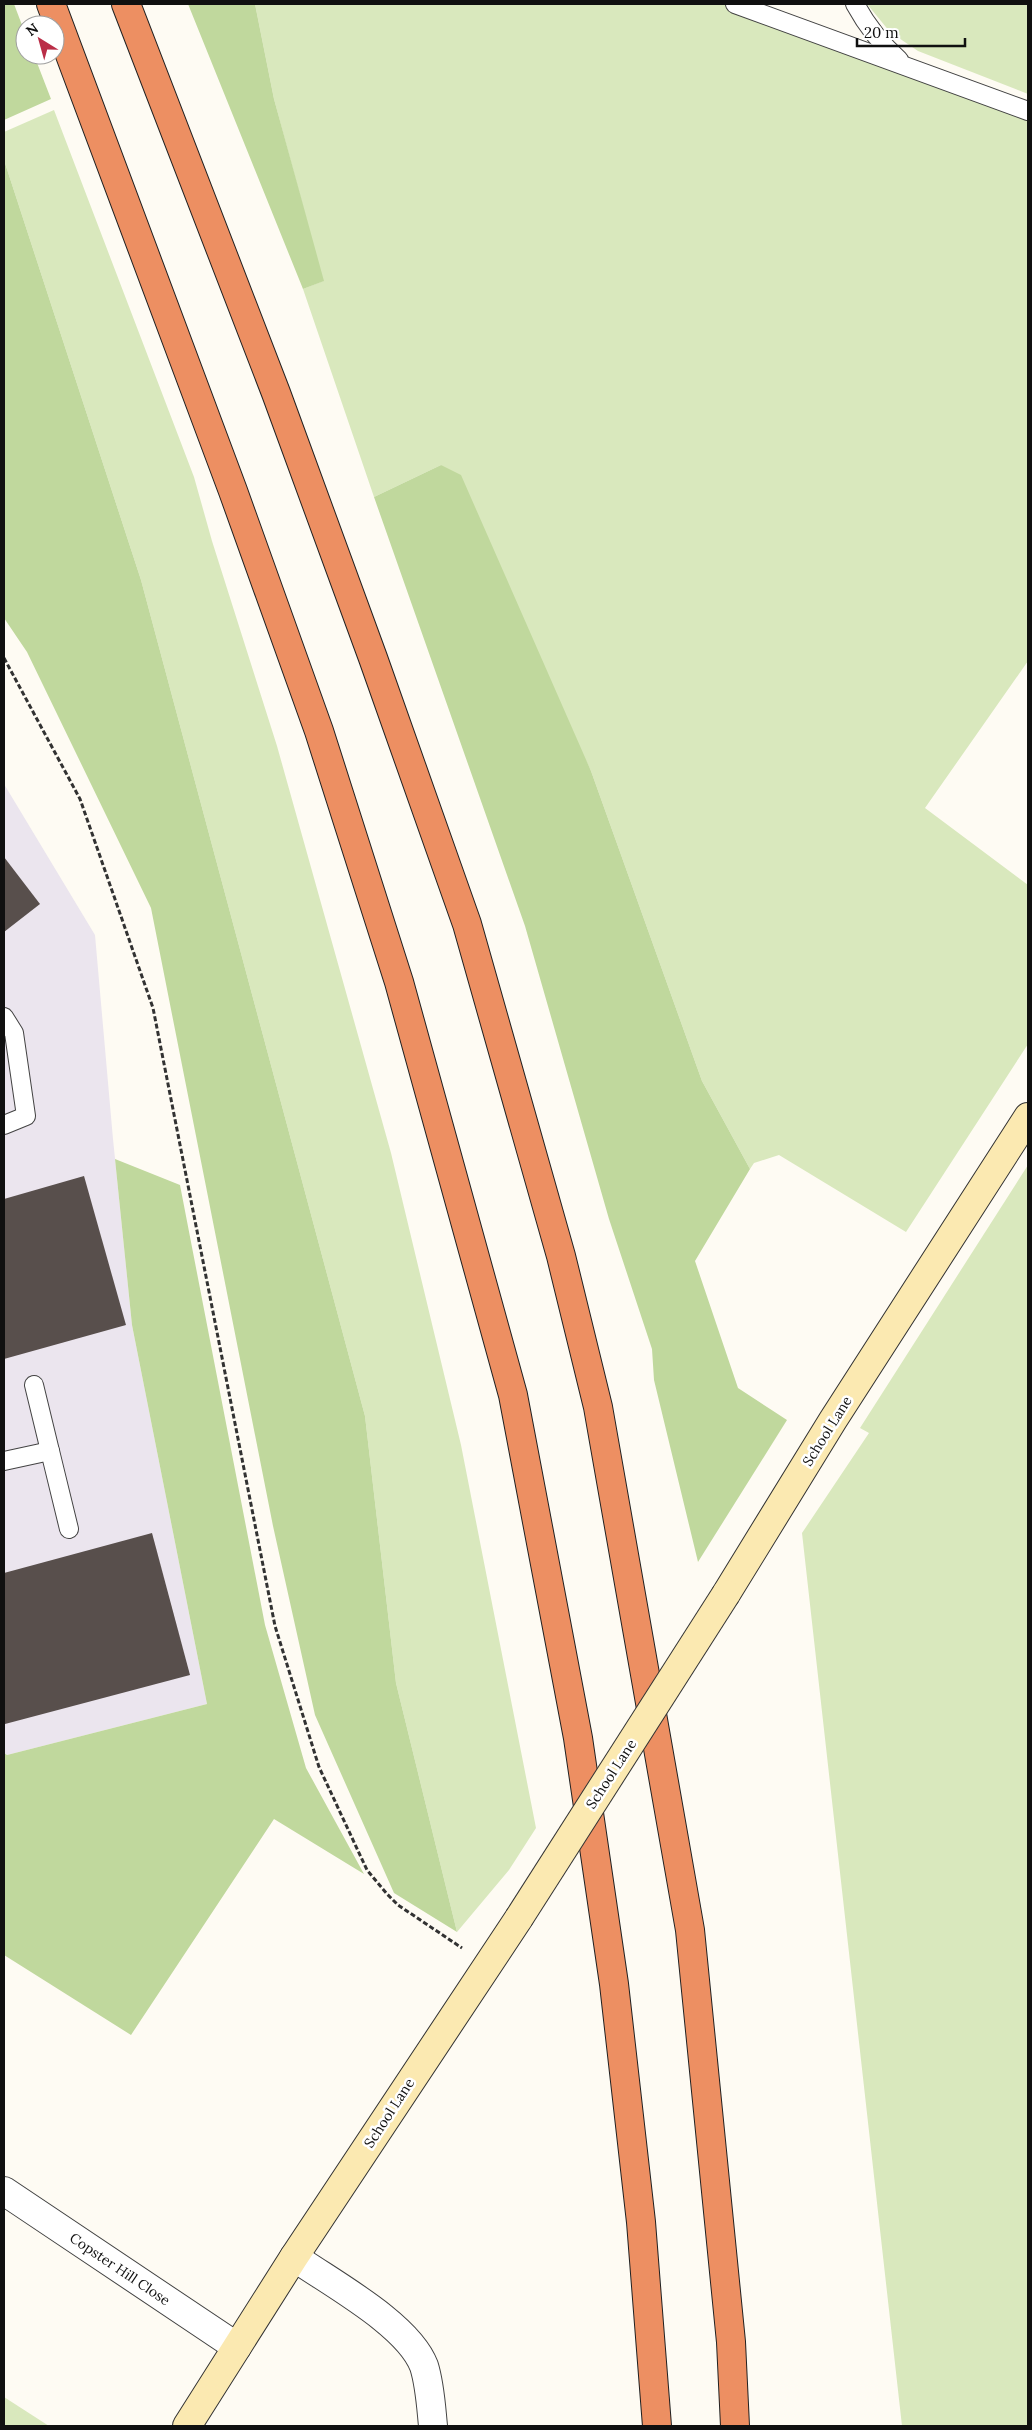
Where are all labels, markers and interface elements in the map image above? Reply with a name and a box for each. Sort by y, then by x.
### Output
north arrow [15,15,65,65]
scale bar [857,15,964,47]
text: N [22,19,42,40]
text: 20 m [864,23,899,42]
street label: School Lane [798,1392,856,1469]
street label: School Lane [582,1735,640,1812]
street label: School Lane [360,2074,418,2151]
street label: Copster Hill Close [66,2229,174,2310]

